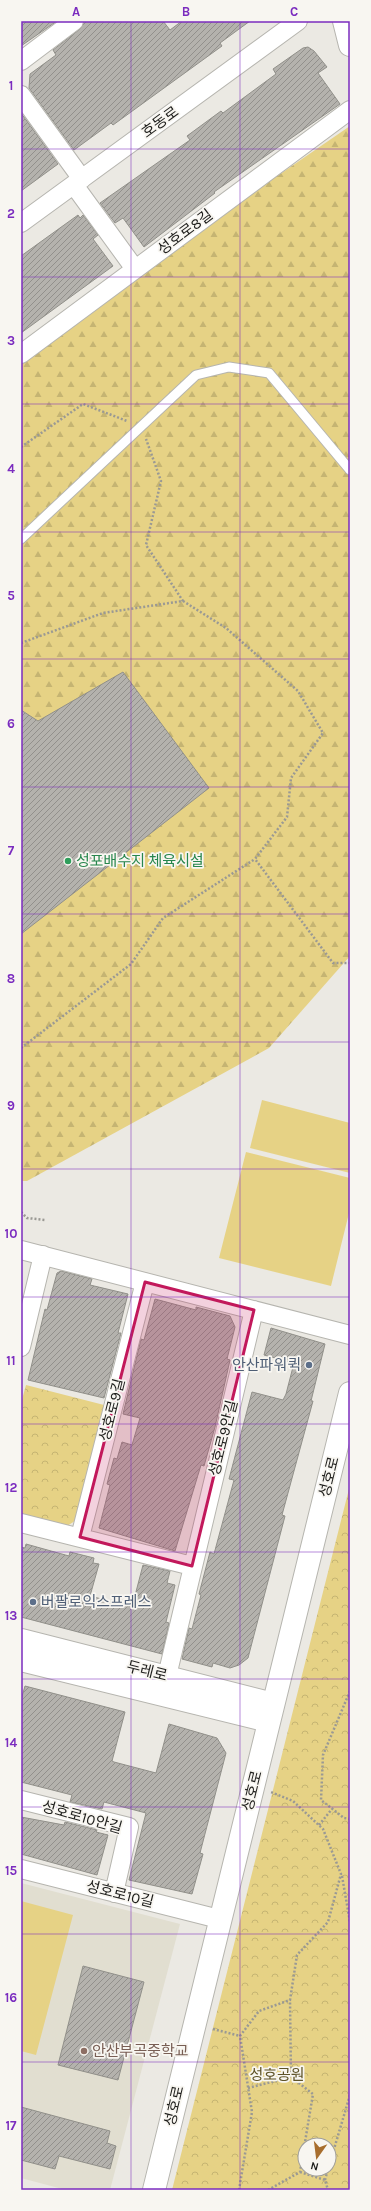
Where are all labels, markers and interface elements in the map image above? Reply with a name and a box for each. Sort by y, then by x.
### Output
text: A [72,4,80,19]
text: B [182,4,190,19]
text: C [290,4,298,19]
text: 1 [9,78,13,93]
street label: 호동로 [138,103,182,141]
street label: 성호로8길 [154,205,216,259]
text: 2 [7,206,15,221]
text: 3 [7,333,15,348]
text: 4 [7,461,15,476]
text: 5 [7,588,15,603]
text: 6 [7,716,15,731]
text: 7 [8,843,15,858]
place label: 성포배수지 체육시설 [76,852,204,870]
marker: 성포배수지 체육시설 [63,856,73,866]
text: 8 [7,971,15,986]
text: 9 [7,1098,15,1113]
text: 10 [5,1226,17,1241]
text: 11 [6,1353,16,1368]
place label: 안산파워퀵 [232,1356,301,1374]
marker: 안산파워퀵 [304,1360,314,1370]
street label: 성호로9길 [96,1377,128,1443]
street label: 성호로9안길 [205,1398,241,1478]
street label: 성호로 [315,1455,343,1499]
text: 12 [5,1480,17,1495]
place label: 버팔로익스프레스 [41,1593,152,1611]
marker: 버팔로익스프레스 [28,1597,38,1607]
text: 13 [5,1608,17,1623]
street label: 두레로 [125,1657,169,1685]
text: 14 [5,1735,17,1750]
street label: 성호로 [238,1769,266,1813]
street label: 성호로10안길 [40,1797,124,1837]
text: 15 [5,1863,18,1878]
street label: 성호로10길 [84,1877,156,1911]
text: 16 [5,1990,17,2005]
place label: 안산부곡중학교 [92,2042,189,2060]
marker: 안산부곡중학교 [79,2046,89,2056]
park label: 성호공원 [249,2066,305,2084]
street label: 성호로 [161,2084,187,2128]
text: 17 [5,2118,17,2133]
north arrow [297,2137,337,2177]
text: N [309,2159,320,2173]

